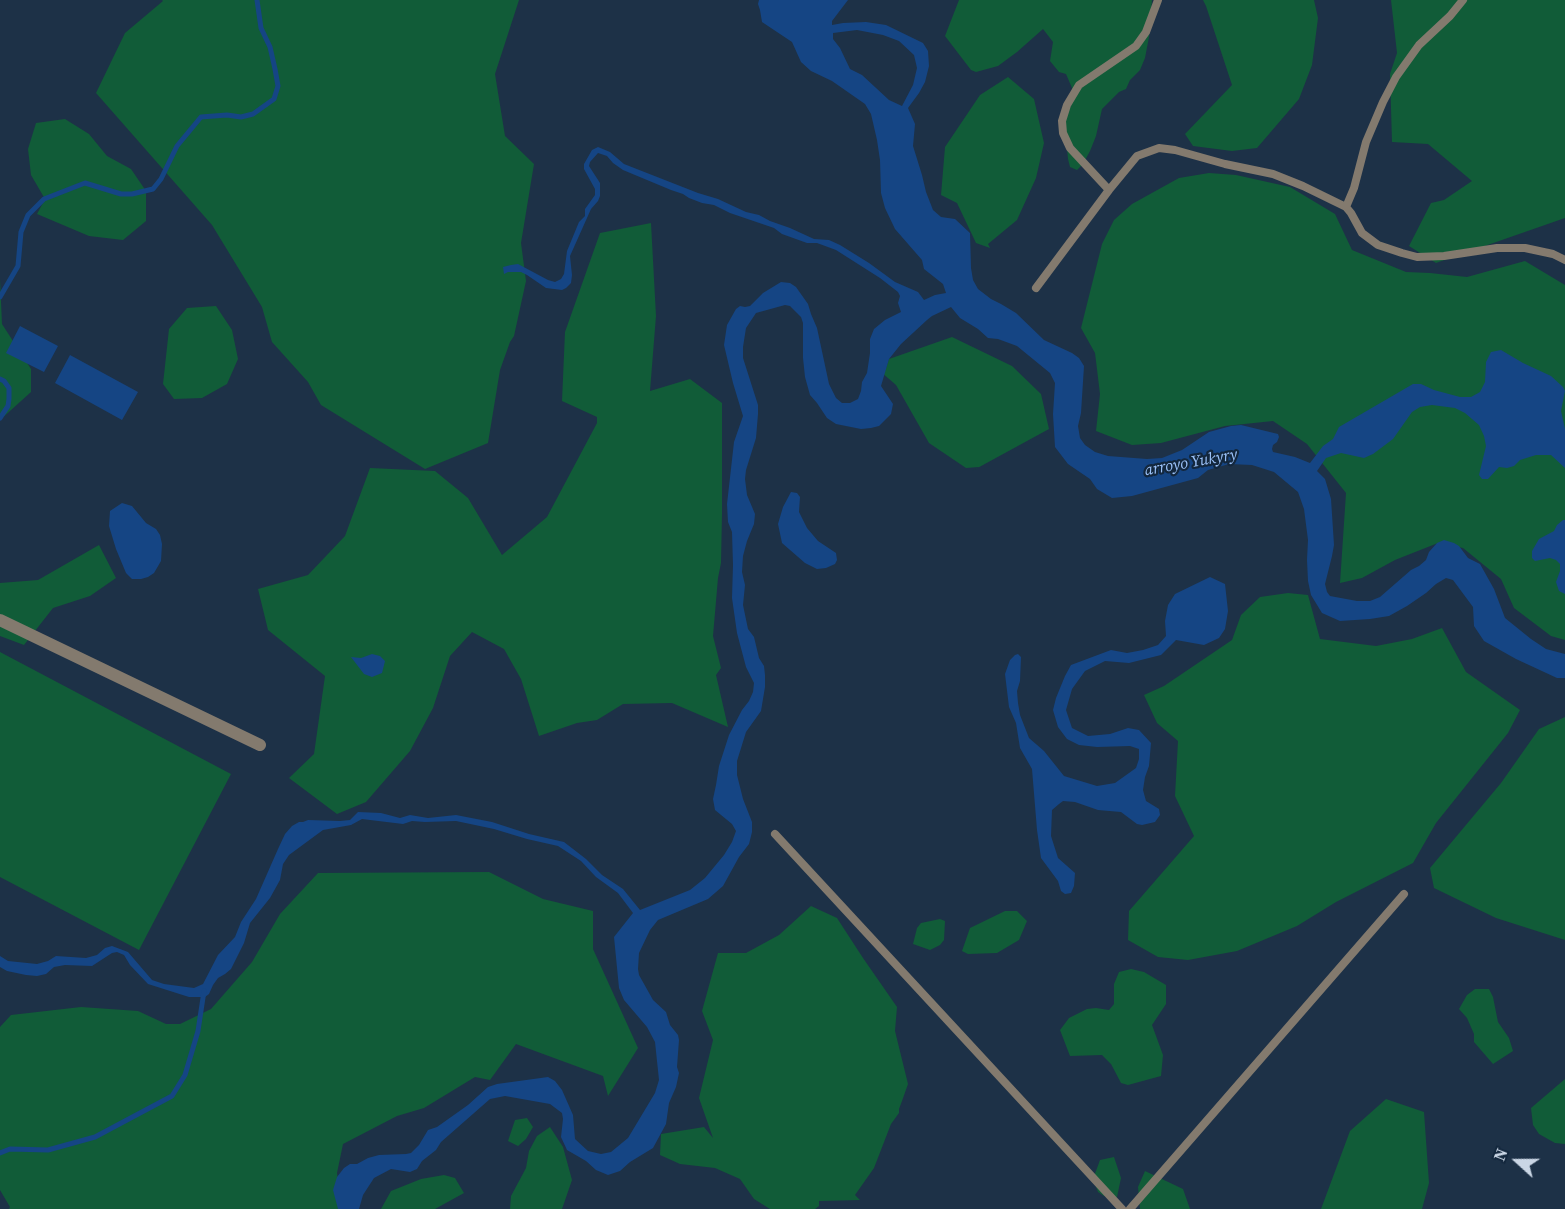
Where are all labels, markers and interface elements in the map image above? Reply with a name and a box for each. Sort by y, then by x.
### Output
water label: arroyo Yukyry [1143,445,1239,481]
north arrow [1487,1131,1547,1191]
text: N [1488,1145,1513,1164]

